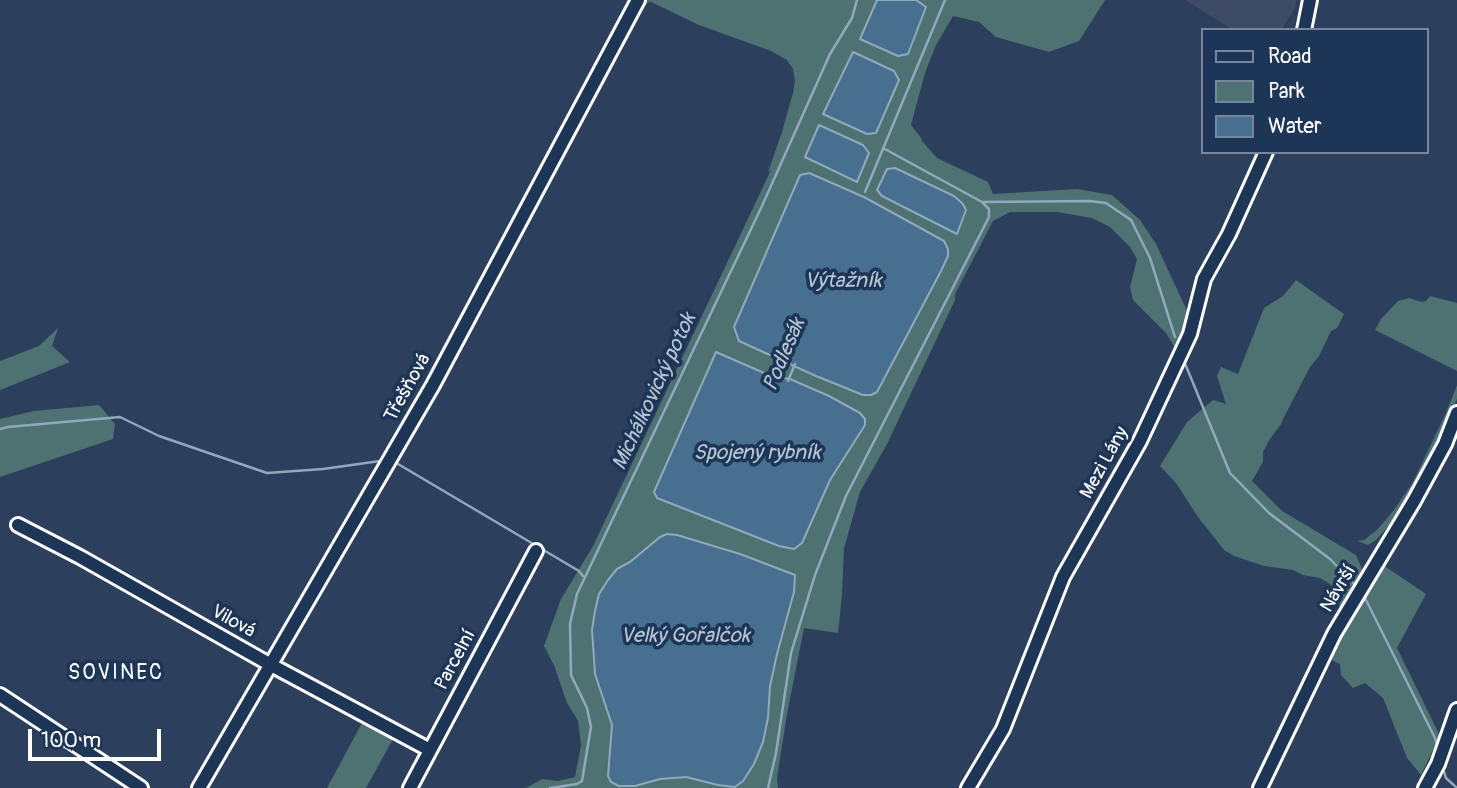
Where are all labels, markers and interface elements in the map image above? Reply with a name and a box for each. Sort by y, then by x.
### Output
legend [1202,28,1429,154]
text: Road [1268,43,1312,70]
text: Park [1268,78,1305,105]
text: Water [1268,113,1321,140]
water label: Výtažník [804,269,882,295]
water label: Michálkovický potok [608,310,702,474]
water label: Podlesák [758,315,812,395]
street label: Třešňová [380,350,436,426]
street label: Mezi Lány [1076,423,1134,503]
water label: Spojený rybník [694,441,820,467]
street label: Návrší [1316,561,1362,617]
street label: Vilová [207,601,259,643]
water label: Velký Gořalčok [620,624,750,650]
street label: Parcelní [431,626,481,694]
district label: SOVINEC [69,661,163,687]
scale bar [32,714,164,758]
text: 100 m [41,727,101,754]

